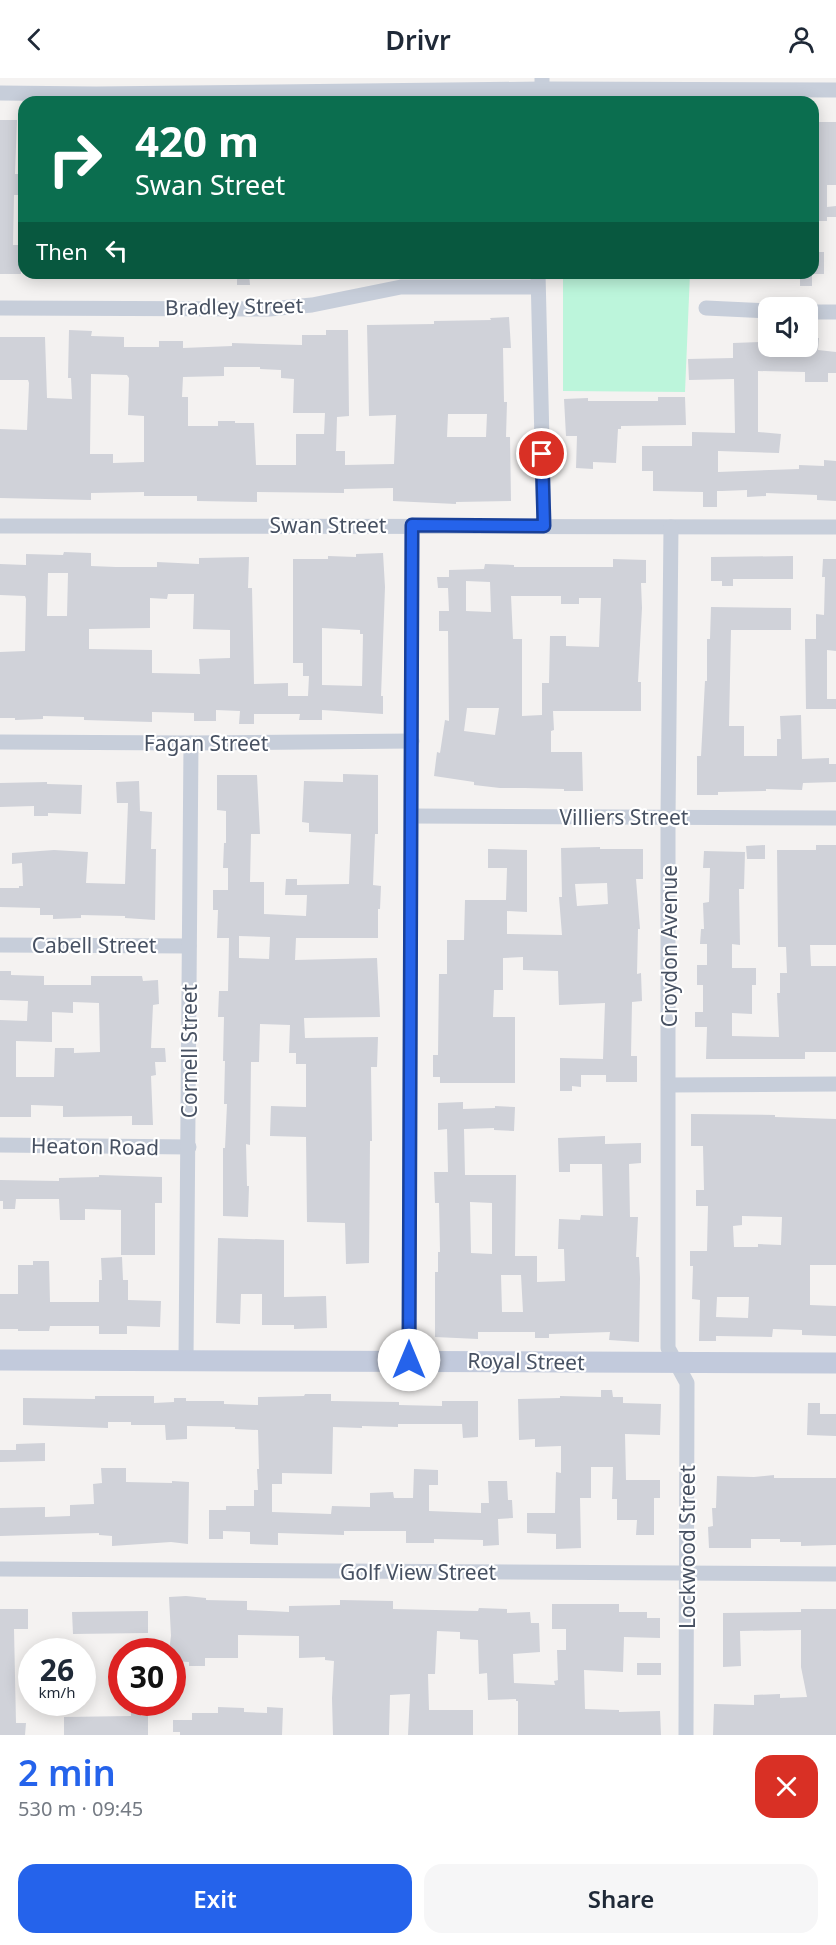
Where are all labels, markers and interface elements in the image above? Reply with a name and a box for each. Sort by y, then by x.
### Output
text: Drivr [385,21,451,58]
icon: back [18,23,51,56]
icon: person [785,23,818,56]
text: 420 m [135,112,259,169]
icon: right [36,120,114,198]
text: Swan Street [135,166,285,203]
icon: left [100,234,133,267]
text: Then [36,236,88,266]
street label: Bradley Street [165,291,304,321]
map controls [758,297,818,357]
button: sound [758,297,818,357]
pin [516,428,567,479]
icon: arrive [525,437,558,470]
street label: Swan Street [270,511,387,539]
street label: Fagan Street [144,729,269,757]
street label: Villiers Street [560,803,689,831]
street label: Croydon Avenue [655,865,683,1027]
street label: Cabell Street [32,931,157,959]
street label: Cornell Street [175,983,203,1118]
street label: Heaton Road [31,1131,159,1161]
position arrow [377,1328,441,1392]
street label: Royal Street [467,1346,585,1376]
street label: Lockwood Street [673,1465,701,1629]
street label: Golf View Street [340,1558,496,1586]
speed limit sign: 30 [108,1638,186,1716]
text: 26 [40,1649,74,1690]
text: km/h [39,1682,75,1702]
text: 2 min [18,1748,116,1797]
button: close [755,1755,818,1818]
text: 530 m · 09:45 [18,1795,143,1822]
button: Exit [18,1864,412,1933]
button: Share [424,1864,818,1933]

